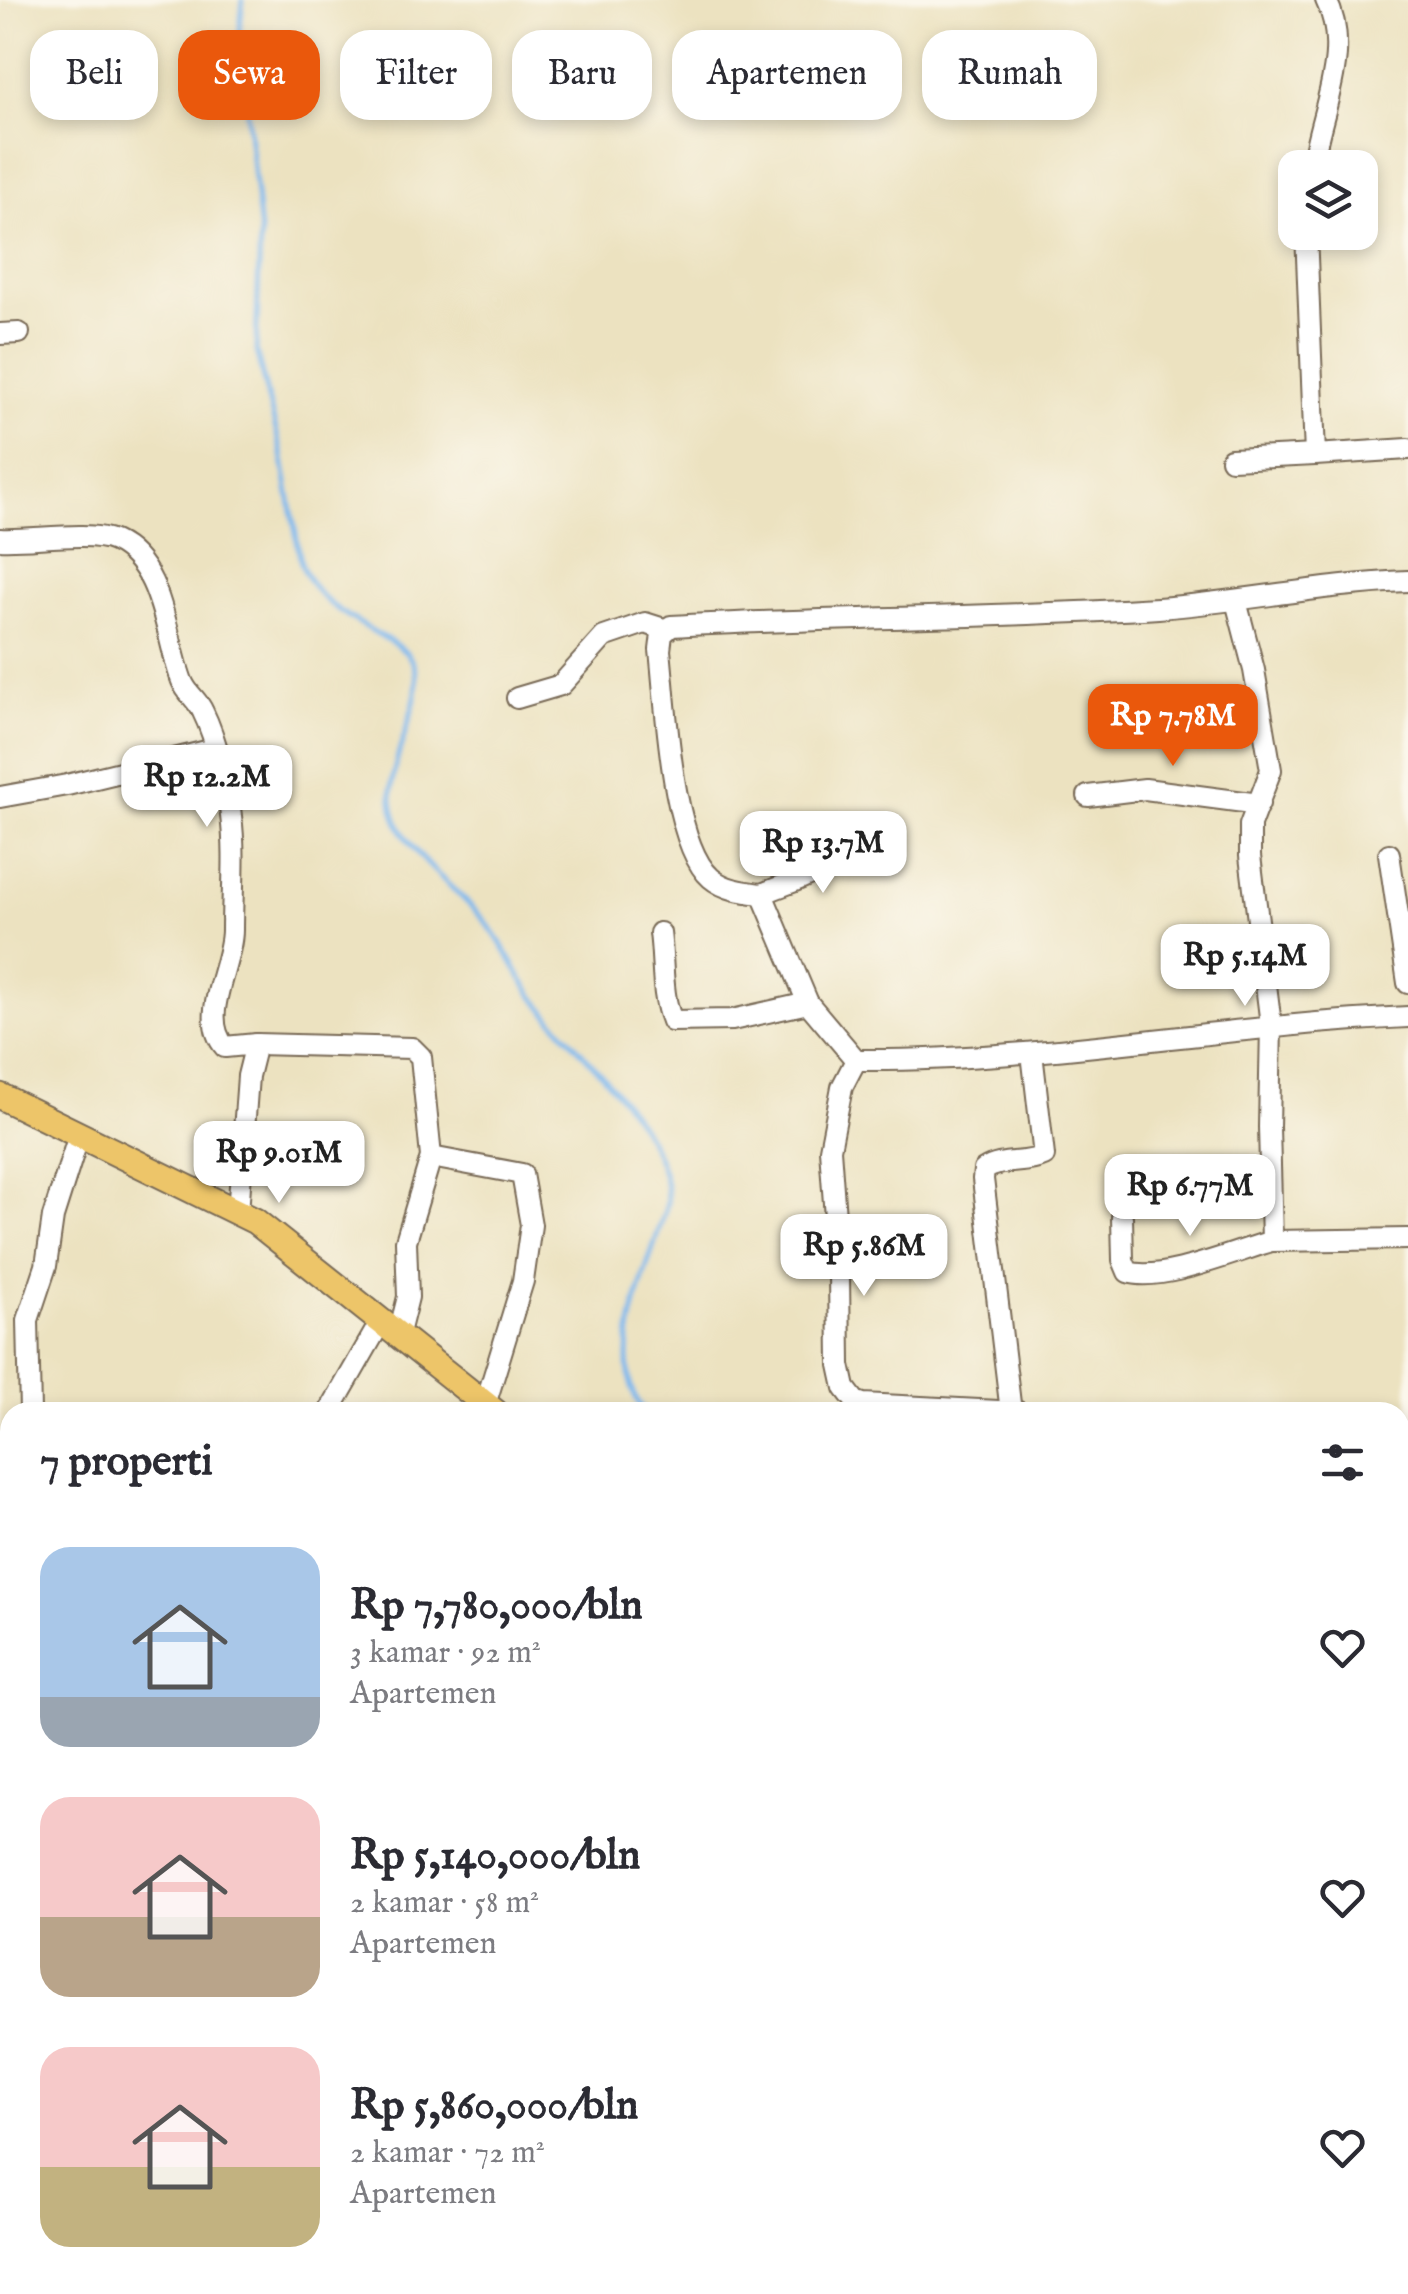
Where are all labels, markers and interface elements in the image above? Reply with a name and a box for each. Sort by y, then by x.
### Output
chip: Beli [30,30,158,120]
chip: Sewa [178,30,320,120]
chip: Filter [340,30,492,120]
chip: Baru [512,30,652,120]
chip: Apartemen [672,30,902,120]
chip: Rumah [922,30,1097,120]
map controls [1278,150,1378,250]
button: layers [1278,150,1378,250]
pin: Rp 7.78M [1070,684,1276,769]
text: Rp 7.78M [1110,696,1236,737]
pin: Rp 12.2M [104,745,310,830]
text: Rp 12.2M [143,757,271,798]
pin: Rp 13.7M [720,811,926,896]
text: Rp 13.7M [762,823,884,864]
pin: Rp 5.14M [1142,924,1348,1009]
text: Rp 5.14M [1183,936,1307,977]
pin: Rp 9.01M [176,1121,382,1206]
text: Rp 9.01M [216,1133,342,1174]
pin: Rp 6.77M [1087,1154,1293,1239]
text: Rp 6.77M [1126,1166,1254,1207]
pin: Rp 5.86M [761,1214,967,1299]
text: Rp 5.86M [802,1226,926,1267]
icon: filters [1315,1435,1370,1490]
text: 7 properti [40,1436,213,1489]
text: Rp 7,780,000/bln [350,1580,643,1633]
icon: home [120,1587,240,1707]
icon: heart [1315,1620,1370,1675]
text: 3 kamar · 92 m² [350,1633,541,1674]
text: Apartemen [350,1674,497,1715]
text: Rp 5,140,000/bln [350,1830,640,1883]
icon: home [120,1837,240,1957]
icon: heart [1315,1870,1370,1925]
text: 2 kamar · 58 m² [350,1883,539,1924]
text: Apartemen [350,1924,497,1965]
text: Rp 5,860,000/bln [350,2080,638,2133]
icon: home [120,2087,240,2207]
icon: heart [1315,2120,1370,2175]
text: 2 kamar · 72 m² [350,2133,545,2174]
text: Apartemen [350,2174,497,2215]

